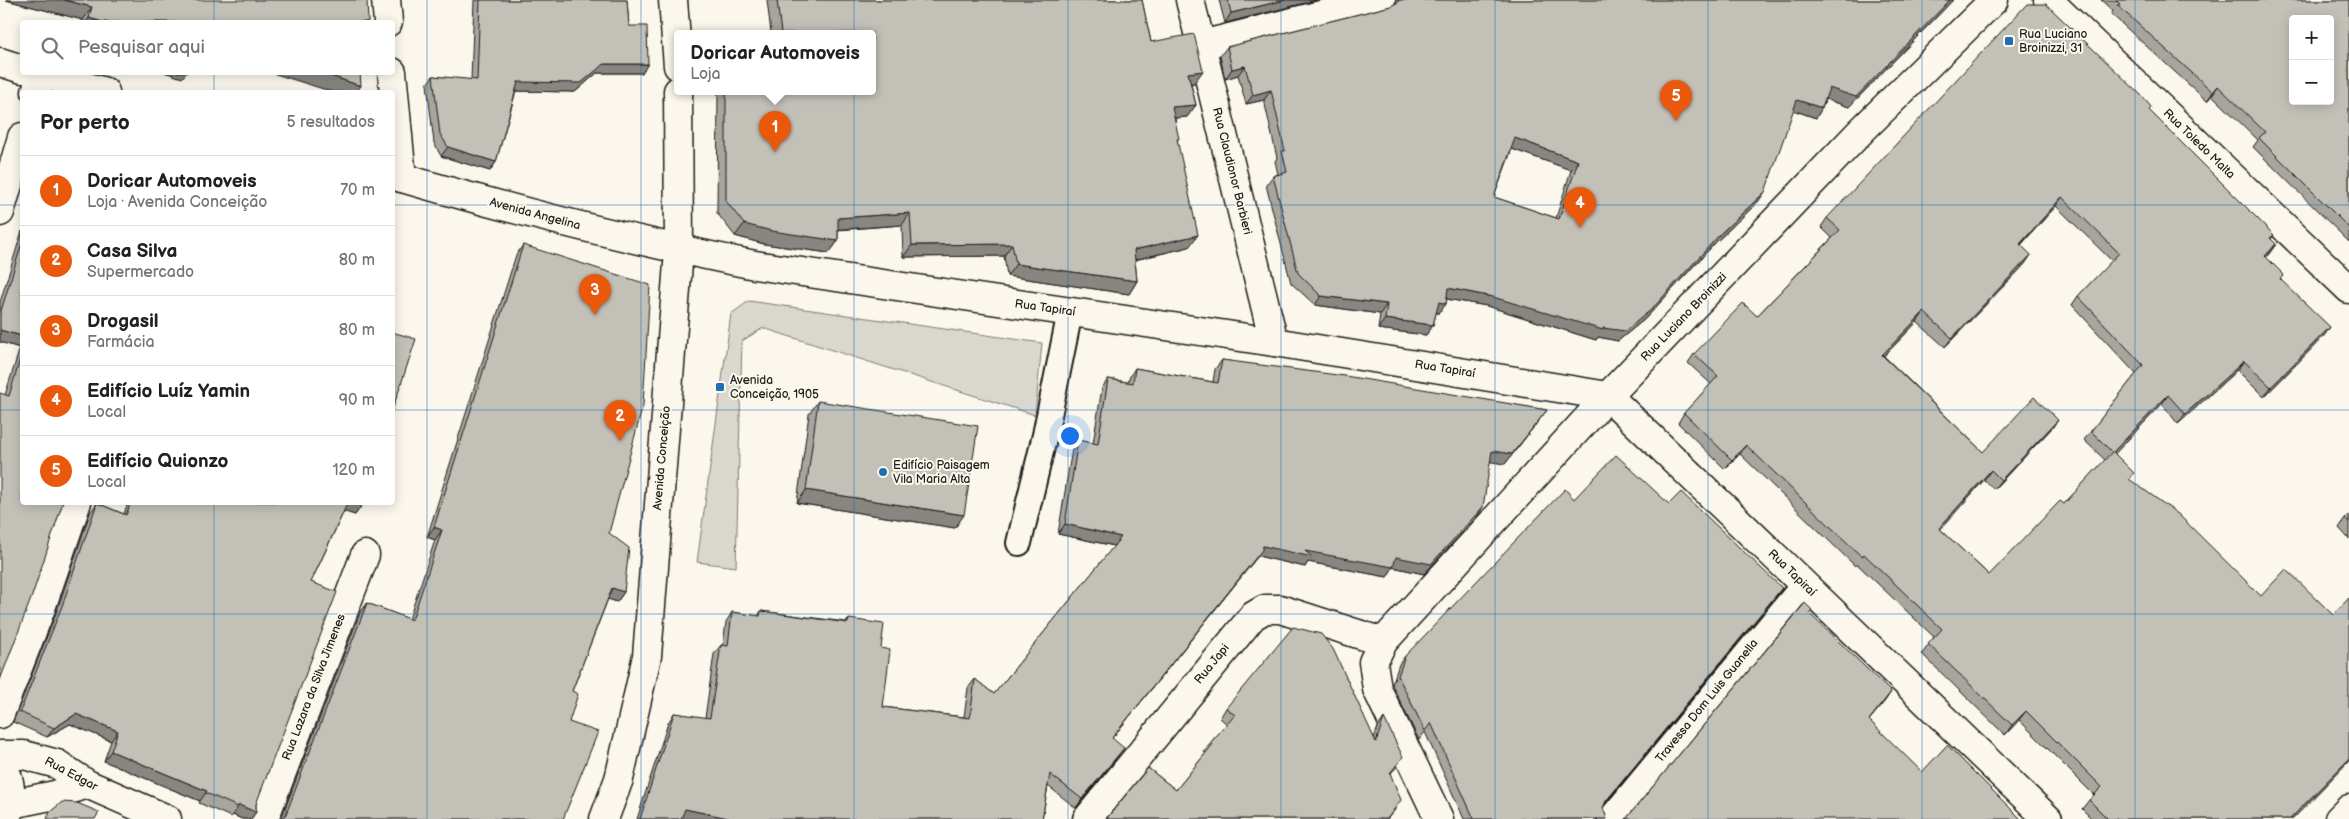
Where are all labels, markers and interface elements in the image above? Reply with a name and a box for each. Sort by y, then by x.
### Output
map controls [2289,15,2334,105]
button: + [2289,15,2334,60]
search box [20,20,395,75]
place label: Rua Luciano Broinizzi, 31 [2019,27,2088,56]
popup [674,30,876,95]
icon: search [38,34,66,62]
marker: Rua Luciano Broinizzi, 31 [2003,35,2015,47]
text: Pesquisar aqui [78,36,205,59]
text: Doricar Automoveis [690,42,860,65]
button: − [2289,60,2334,105]
text: Loja [690,65,721,84]
pin: 5 [1660,80,1692,121]
street label: Rua Claudionor Barbieri [1209,106,1255,236]
street label: Rua Toledo Malta [2160,106,2238,182]
text: Por perto [40,110,130,135]
pin: 1 [759,111,791,152]
text: 5 resultados [287,113,375,132]
text: Doricar Automoveis [87,170,257,193]
text: 1 [53,181,59,200]
text: 70 m [340,181,375,200]
pin: 4 [1564,187,1596,228]
text: Loja · Avenida Conceição [87,193,267,212]
street label: Avenida Angelina [488,195,582,233]
text: Casa Silva [87,240,177,263]
text: 2 [51,251,61,270]
text: 80 m [339,251,375,270]
text: Supermercado [87,263,194,282]
street label: Rua Luciano Broinizzi [1638,269,1730,364]
pin: 3 [579,274,611,315]
street label: Rua Tapiraí [1014,296,1076,320]
text: Drogasil [87,310,159,333]
text: 3 [51,321,61,340]
text: 80 m [339,321,375,340]
text: Farmácia [87,333,155,352]
street label: Rua Tapiraí [1414,357,1477,381]
place label: Avenida Conceição, 1905 [730,373,819,402]
text: Edifício Luíz Yamin [87,380,250,403]
marker: Avenida Conceição, 1905 [714,381,726,393]
text: 4 [51,391,61,410]
text: 90 m [339,391,375,410]
pin: 2 [604,400,636,441]
text: Local [87,403,126,422]
street label: Avenida Conceição [650,405,674,511]
your location [1057,423,1083,449]
text: Edifício Quionzo [87,450,228,473]
place label: Edifício Paisagem Vila Maria Alta [893,458,990,487]
text: 5 [51,461,61,480]
text: 120 m [332,461,375,480]
marker: Edifício Paisagem Vila Maria Alta [877,466,889,478]
text: Local [87,473,126,492]
street label: Rua Tapiraí [1765,546,1819,600]
street label: Rua Lazara da Silva Jimenes [279,612,349,762]
street label: Travessa Dom Luis Guanella [1652,636,1762,766]
street label: Rua Japi [1191,641,1233,687]
street label: Rua Edgar [42,754,101,795]

